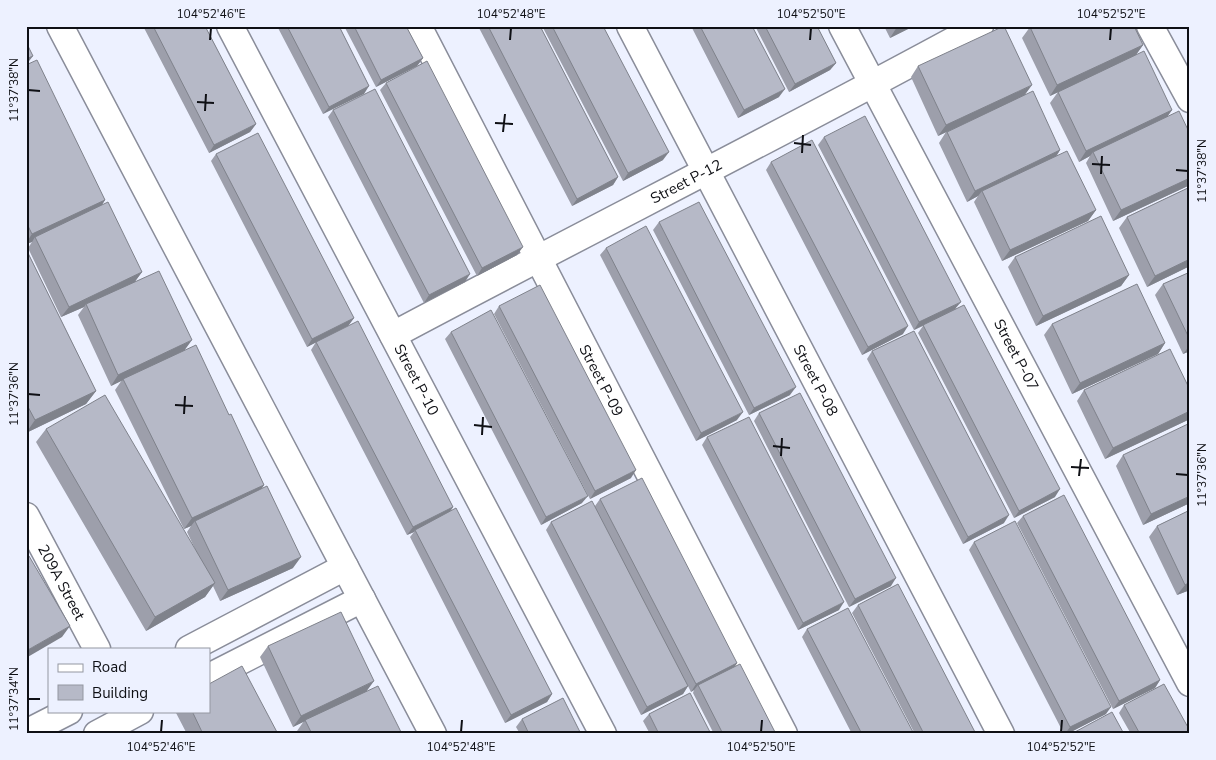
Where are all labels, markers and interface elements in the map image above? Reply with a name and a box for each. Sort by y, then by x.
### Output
text: 104°52'46"E [176,6,246,22]
text: 104°52'48"E [476,6,546,22]
text: 104°52'50"E [776,6,846,22]
text: 104°52'52"E [1076,6,1146,22]
text: 11°37'38"N [6,58,22,122]
text: 11°37'38"N [1194,139,1210,203]
street label: Street P-12 [647,155,726,208]
street label: Street P-07 [989,315,1043,394]
street label: Street P-10 [389,341,444,419]
street label: Street P-09 [574,341,628,420]
street label: Street P-08 [789,341,843,420]
text: 11°37'36"N [6,362,22,426]
text: 11°37'36"N [1194,443,1210,507]
street label: 209A Street [33,541,90,624]
legend [48,648,210,712]
text: Road [92,657,127,677]
text: 11°37'34"N [6,667,22,731]
text: Building [92,683,148,703]
text: 104°52'46"E [126,739,196,755]
text: 104°52'48"E [426,739,496,755]
text: 104°52'50"E [726,739,796,755]
text: 104°52'52"E [1026,739,1096,755]

